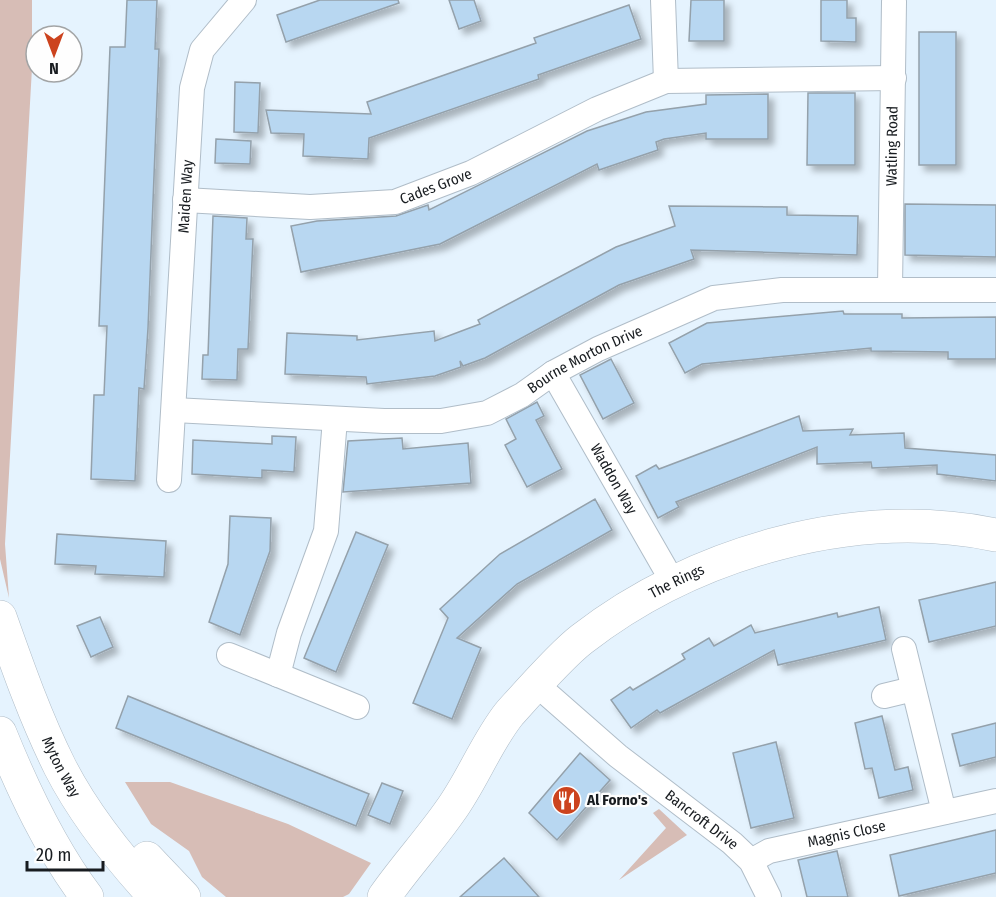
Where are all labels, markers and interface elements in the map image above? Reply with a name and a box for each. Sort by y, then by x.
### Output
north arrow [24,24,84,84]
text: N [49,59,59,78]
street label: Watling Road [882,106,902,186]
street label: Maiden Way [175,159,197,234]
street label: Cades Grove [397,165,474,208]
street label: Bourne Morton Drive [524,322,645,397]
street label: Waddon Way [586,440,641,517]
street label: The Rings [646,560,707,602]
street label: Myton Way [38,734,84,801]
restaurant icon: Al Forno's [550,784,582,816]
street label: Bancroft Drive [661,786,742,853]
place label: Al Forno's [586,791,648,809]
street label: Magnis Close [806,817,887,851]
scale bar [27,834,104,872]
text: 20 m [36,844,71,866]

